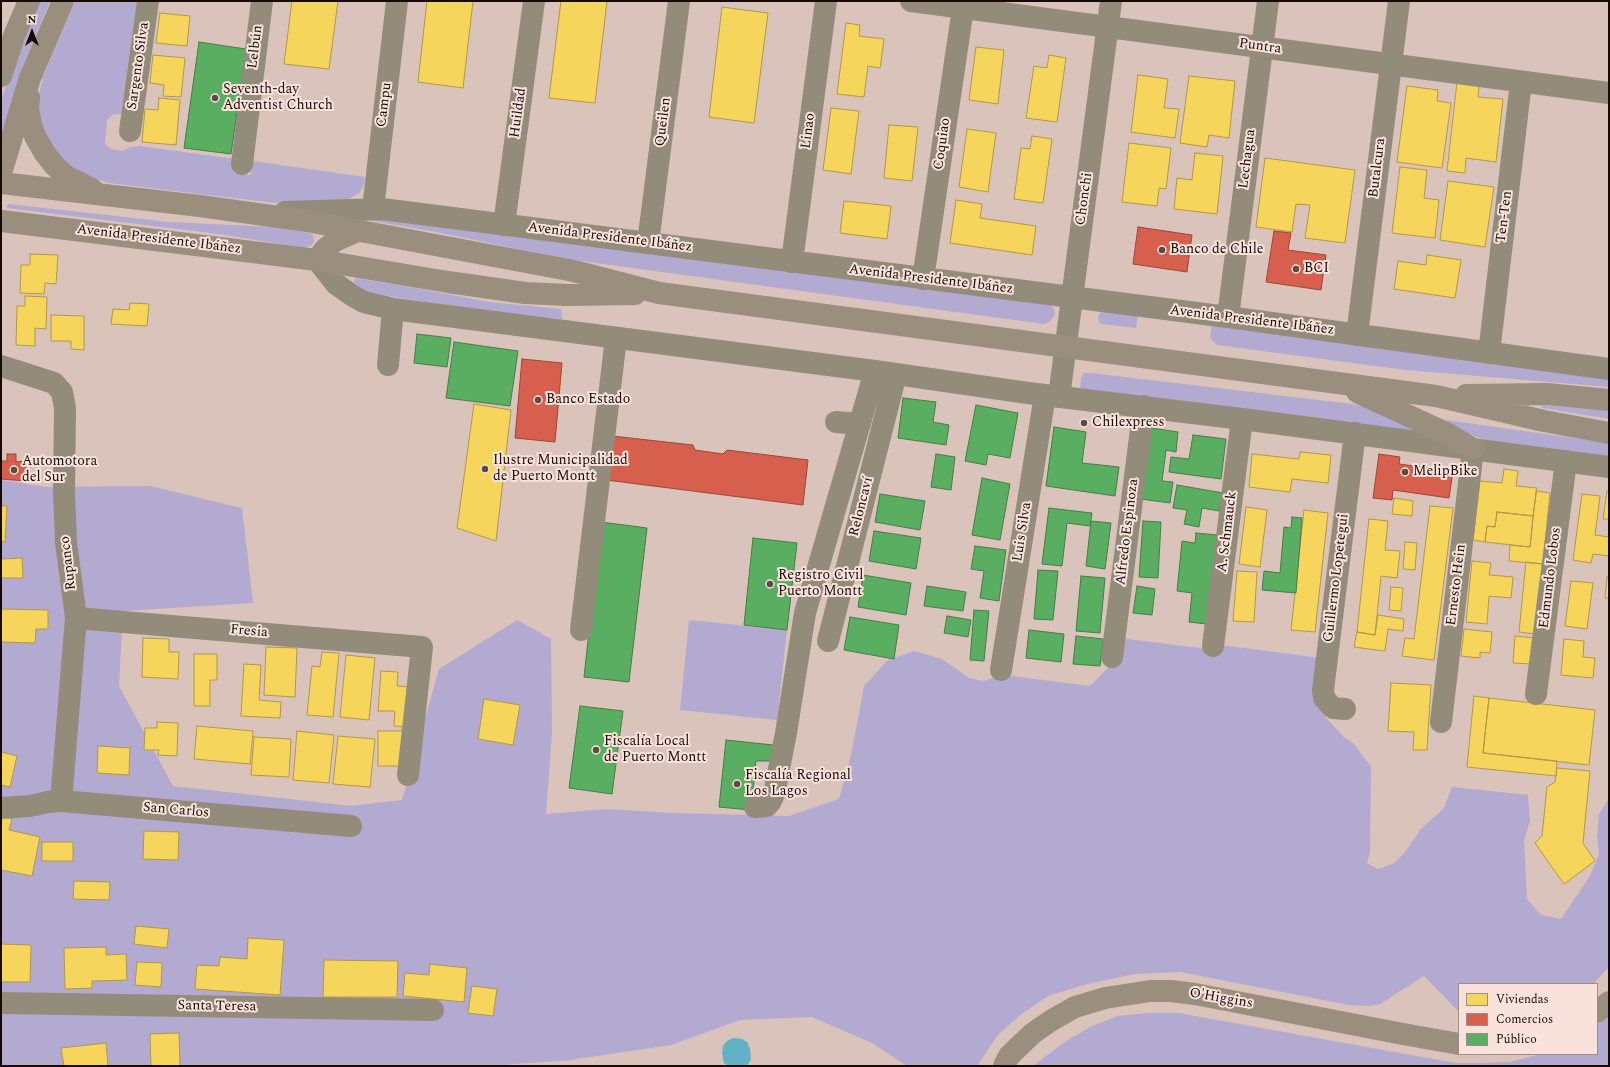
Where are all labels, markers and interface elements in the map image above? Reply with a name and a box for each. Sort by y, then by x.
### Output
text: N [28,11,36,28]
north arrow [12,12,52,52]
street label: Sargento Silva [125,21,153,111]
street label: Lelbún [245,24,267,70]
street label: Puntra [1238,36,1282,58]
place label: Seventh-day Adventist Church [223,82,333,114]
street label: Campu [374,82,396,128]
street label: Huildad [507,87,531,139]
marker: Seventh-day Adventist Church [210,93,220,103]
street label: Queilen [653,96,675,148]
street label: Linao [798,112,820,150]
street label: Coquiao [931,117,955,171]
street label: Lechagua [1236,128,1260,190]
street label: Butalcura [1366,137,1390,199]
street label: Chonchi [1073,171,1097,227]
street label: Ten-Ten [1493,190,1517,244]
street label: Avenida Presidente Ibáñez [527,220,693,256]
street label: Avenida Presidente Ibáñez [76,222,242,258]
place label: Banco de Chile [1170,242,1264,258]
marker: Banco de Chile [1157,245,1167,255]
place label: BCI [1304,261,1329,277]
street label: Avenida Presidente Ibáñez [848,262,1014,298]
marker: BCI [1291,264,1301,274]
street label: Avenida Presidente Ibáñez [1169,303,1335,339]
place label: Banco Estado [546,392,630,408]
marker: Banco Estado [533,395,543,405]
place label: Chilexpress [1092,415,1165,431]
marker: Chilexpress [1079,418,1089,428]
place label: Ilustre Municipalidad de Puerto Montt [493,453,628,486]
place label: Automotora del Sur [22,454,97,486]
marker: Ilustre Municipalidad de Puerto Montt [480,464,490,474]
place label: MelipBike [1413,464,1478,480]
marker: Automotora del Sur [9,465,19,475]
marker: MelipBike [1400,467,1410,477]
street label: Reloncaví [847,476,877,538]
street label: Alfredo Espinoza [1113,478,1143,586]
street label: A. Schmauck [1215,491,1241,573]
street label: Luis Silva [1010,501,1036,563]
street label: Guillermo Lopetegui [1321,513,1353,643]
street label: Edmundo Lobos [1536,526,1566,630]
street label: Rupanco [57,535,81,591]
street label: Ernesto Hein [1444,543,1470,627]
place label: Registro Civil Puerto Montt [778,568,863,600]
marker: Registro Civil Puerto Montt [765,579,775,589]
street label: Fresia [229,622,269,642]
place label: Fiscalía Local de Puerto Montt [604,734,706,766]
marker: Fiscalía Local de Puerto Montt [591,745,601,755]
place label: Fiscalía Regional Los Lagos [745,768,851,800]
marker: Fiscalía Regional Los Lagos [732,779,742,789]
street label: San Carlos [142,800,210,822]
legend [1458,983,1598,1055]
street label: O'Higgins [1188,985,1254,1013]
text: Viviendas [1496,990,1549,1009]
street label: Santa Teresa [177,998,257,1016]
text: Comercios [1496,1010,1553,1029]
text: Público [1496,1030,1537,1049]

